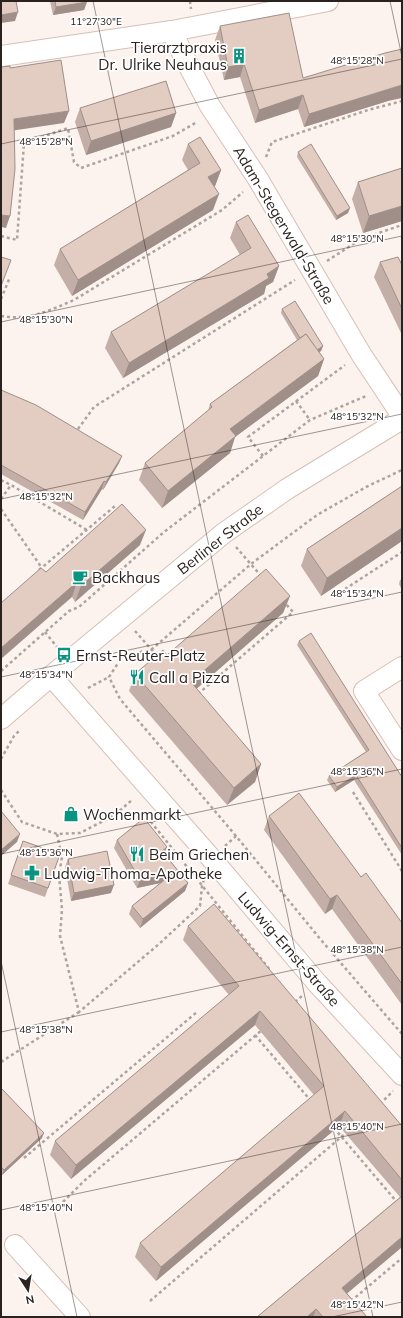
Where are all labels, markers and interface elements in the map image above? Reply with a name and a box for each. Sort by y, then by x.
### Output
text: 11°27'30"E [70,15,122,28]
place label: Tierarztpraxis Dr. Ulrike Neuhaus [98,38,227,74]
building icon: Tierarztpraxis Dr. Ulrike Neuhaus [230,47,248,65]
text: 48°15'28"N [330,54,384,67]
text: 48°15'28"N [19,135,73,148]
street label: Adam-Stegerwald-Straße [229,142,339,308]
text: 48°15'30"N [330,232,384,245]
text: 48°15'30"N [19,313,73,326]
text: 48°15'32"N [330,410,384,423]
text: 48°15'32"N [19,490,73,503]
street label: Berliner Straße [173,500,267,578]
cafe icon: Backhaus [71,568,89,586]
place label: Backhaus [92,568,160,587]
text: 48°15'34"N [330,587,384,600]
bus stop icon: Ernst-Reuter-Platz [55,646,73,664]
place label: Ernst-Reuter-Platz [76,646,205,665]
text: 48°15'34"N [19,668,73,681]
restaurant icon: Call a Pizza [128,668,146,686]
place label: Call a Pizza [149,668,230,687]
text: 48°15'36"N [330,765,384,778]
shop icon: Wochenmarkt [62,805,80,823]
place label: Wochenmarkt [83,805,181,824]
restaurant icon: Beim Griechen [128,845,146,863]
place label: Beim Griechen [149,845,249,864]
text: 48°15'36"N [19,846,73,859]
pharmacy icon: Ludwig-Thoma-Apotheke [23,864,41,882]
place label: Ludwig-Thoma-Apotheke [44,864,222,883]
street label: Ludwig-Ernst-Straße [234,888,344,1010]
text: 48°15'38"N [330,943,384,956]
text: 48°15'38"N [19,1023,73,1036]
text: 48°15'40"N [330,1120,384,1133]
text: 48°15'40"N [19,1201,73,1214]
north arrow [8,1270,48,1310]
text: N [25,1292,36,1307]
text: 48°15'42"N [330,1298,384,1311]

